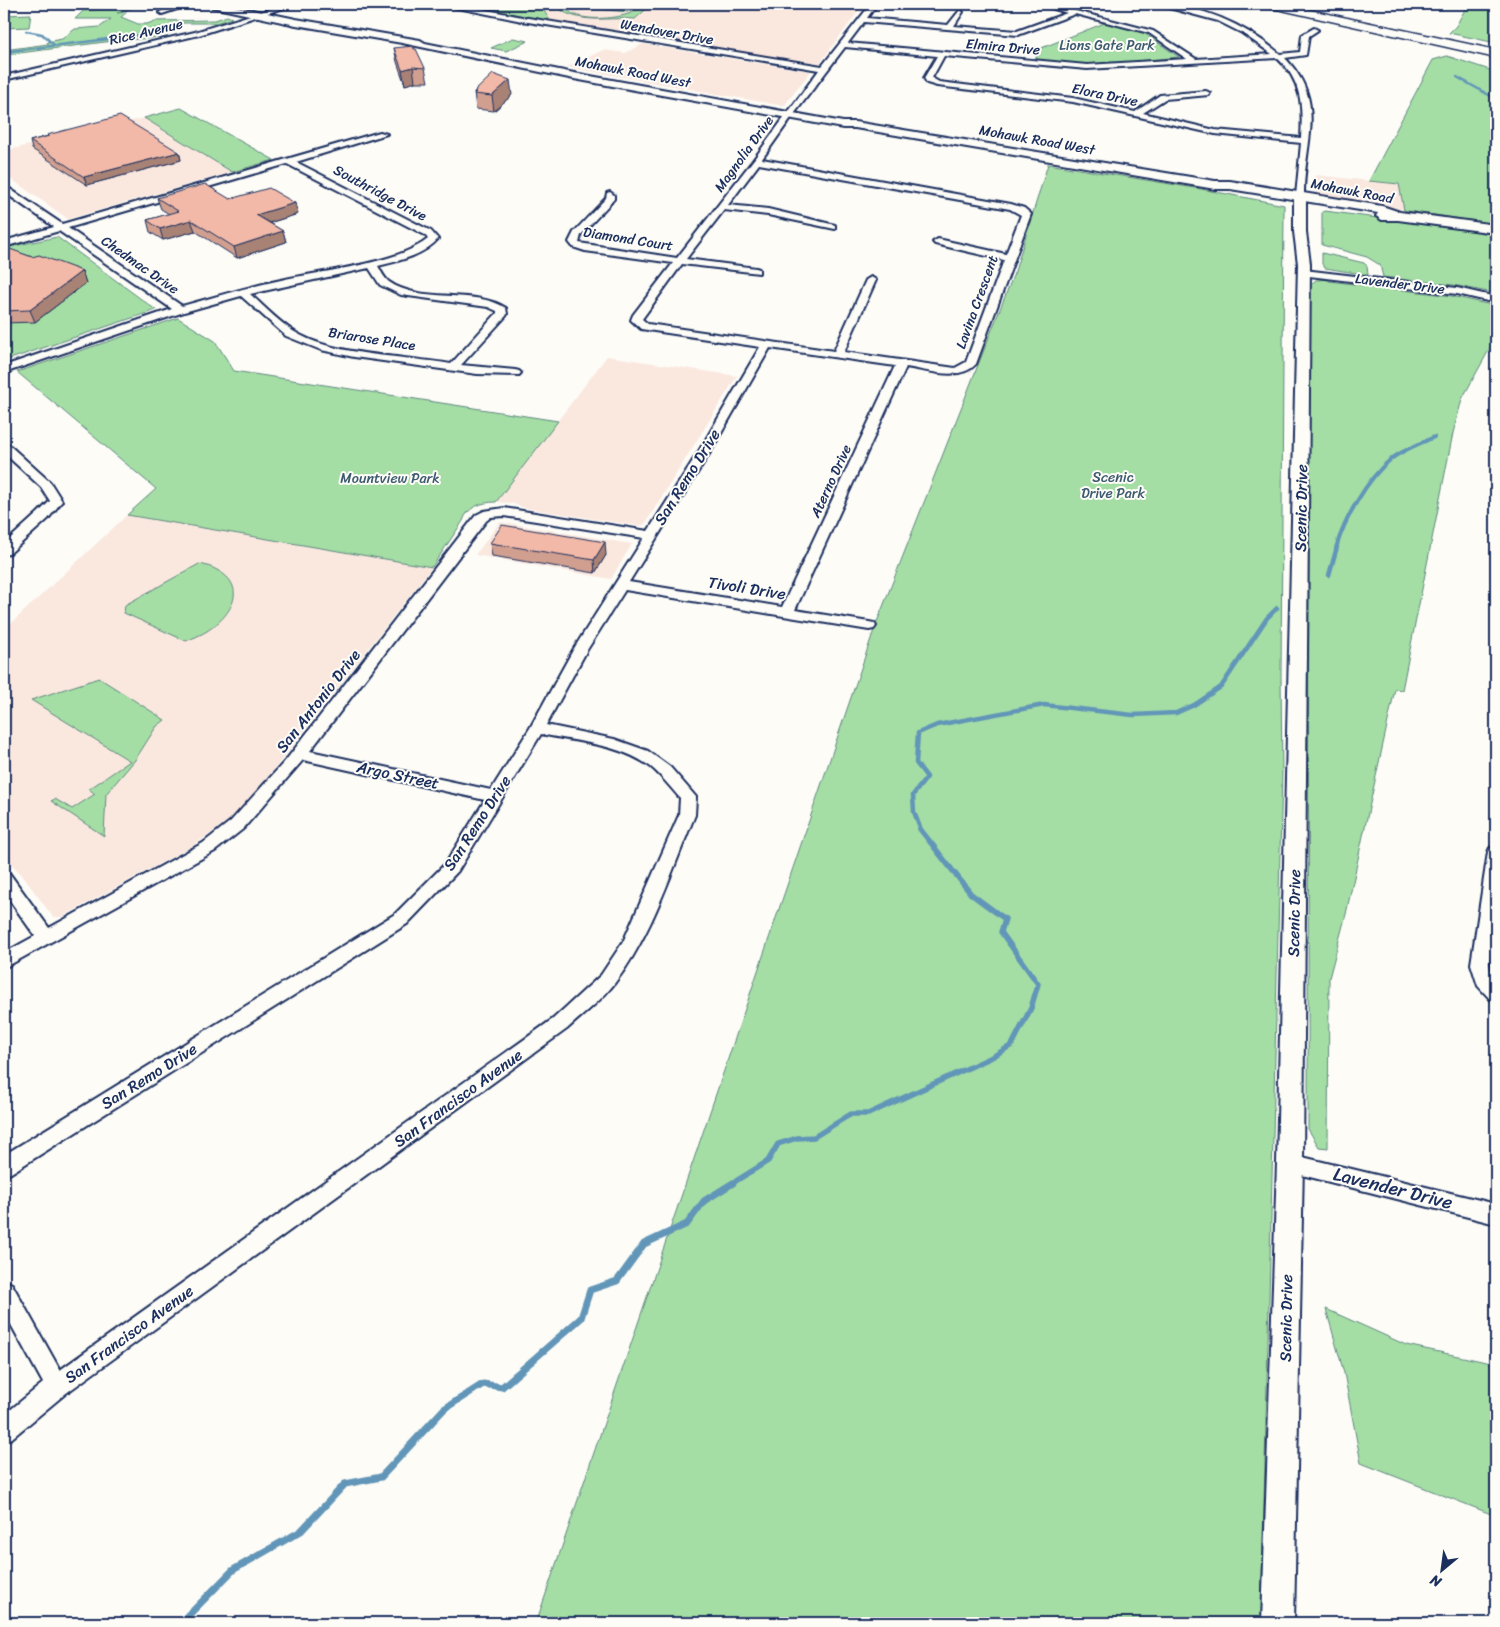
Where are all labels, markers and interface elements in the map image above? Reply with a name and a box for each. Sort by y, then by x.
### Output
street label: Rice Avenue [107,11,185,53]
street label: Wendover Drive [618,11,716,53]
street label: Elmira Drive [965,31,1041,63]
park label: Lions Gate Park [1059,33,1155,58]
street label: Mohawk Road West [573,49,694,96]
street label: Elora Drive [1070,76,1140,114]
street label: Magnolia Drive [707,110,781,198]
street label: Mohawk Road West [977,117,1098,163]
street label: Southridge Drive [329,158,432,228]
street label: Mohawk Road [1309,171,1397,212]
street label: Diamond Court [581,220,675,258]
street label: Chedmac Drive [96,229,184,301]
street label: Lavina Crescent [948,252,1006,352]
street label: Lavender Drive [1354,266,1446,302]
street label: Briarose Place [327,320,418,358]
street label: San Remo Drive [646,423,728,531]
street label: Aterno Drive [803,440,859,523]
street label: Scenic Drive [1286,464,1316,552]
park label: Scenic Drive Park [1081,465,1145,506]
park label: Mountview Park [340,466,440,491]
street label: Tivoli Drive [706,568,788,608]
street label: San Antonio Drive [268,642,368,759]
street label: Argo Street [353,752,442,798]
street label: San Remo Drive [435,769,519,877]
street label: Scenic Drive [1279,869,1309,957]
street label: San Remo Drive [95,1035,203,1117]
street label: San Francisco Avenue [387,1041,529,1155]
street label: Lavender Drive [1330,1157,1456,1219]
street label: Scenic Drive [1271,1274,1301,1362]
street label: San Francisco Avenue [58,1277,200,1391]
north arrow [1418,1544,1468,1594]
text: N [1425,1568,1447,1595]

